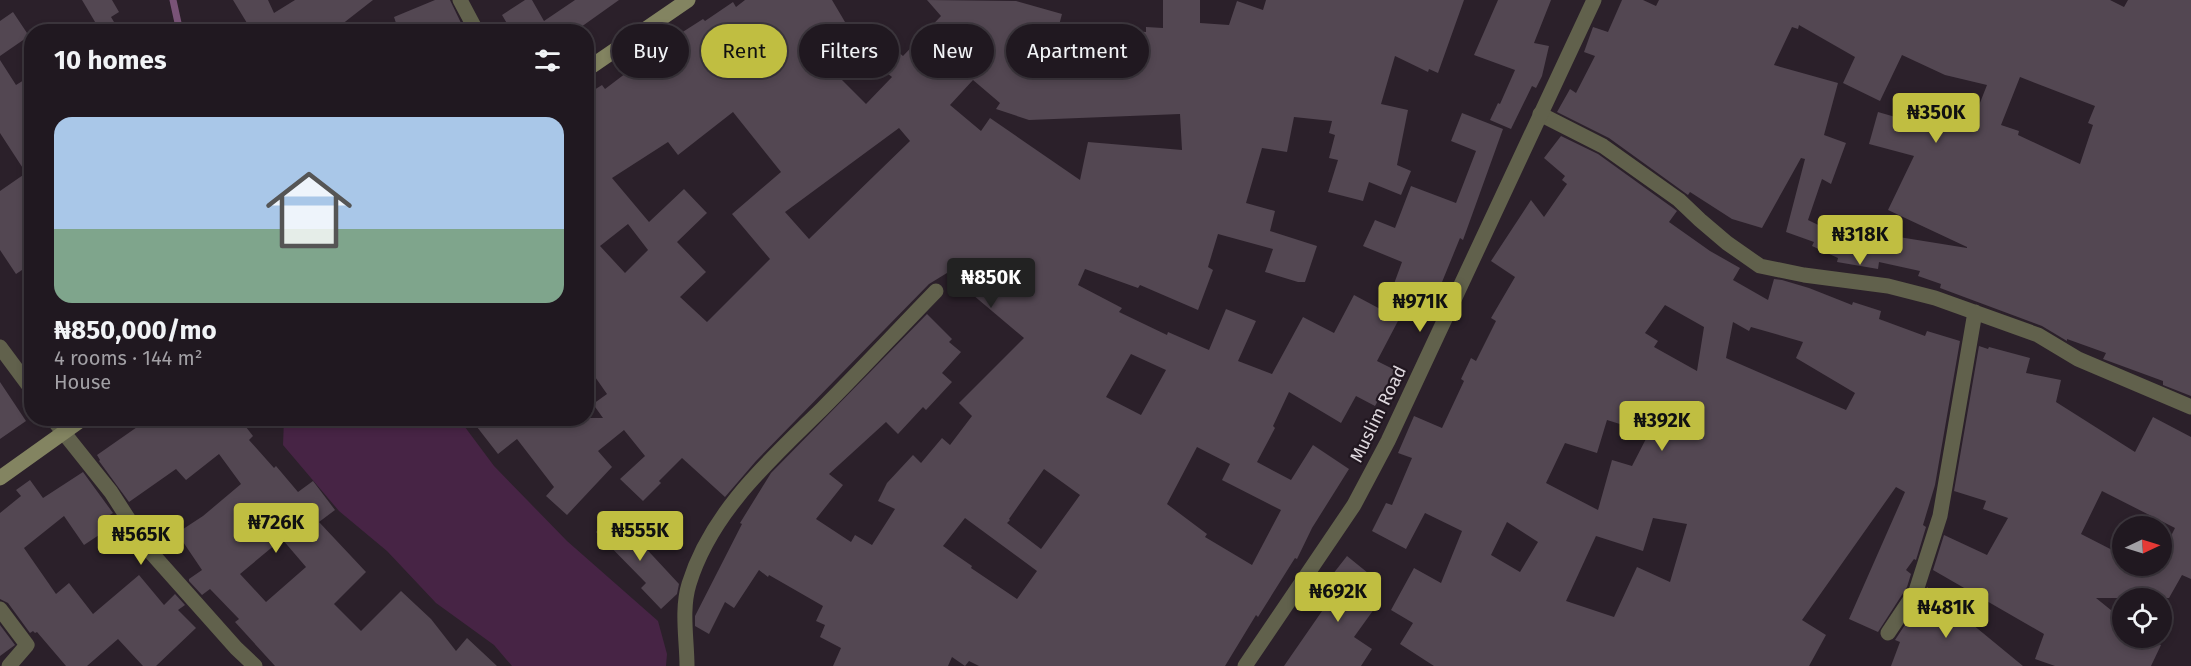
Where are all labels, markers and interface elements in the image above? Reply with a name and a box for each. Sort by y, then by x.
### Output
chip: Buy [612,24,689,78]
chip: Rent [701,24,787,78]
chip: Filters [799,24,899,78]
chip: New [911,24,994,78]
chip: Apartment [1006,24,1149,78]
icon: filters [531,44,564,77]
text: 10 homes [54,45,167,76]
pin: ₦350K [1894,93,1978,144]
text: ₦350K [1907,100,1965,124]
icon: home [255,156,363,264]
pin: ₦318K [1818,215,1902,266]
text: ₦318K [1832,222,1888,246]
pin: ₦850K [949,258,1033,309]
text: ₦850K [961,265,1021,289]
pin: ₦971K [1378,282,1462,333]
text: ₦971K [1392,289,1448,313]
text: ₦850,000/mo [54,315,217,346]
text: 4 rooms · 144 m² [54,346,203,370]
street label: Muslim Road [1345,362,1411,466]
text: House [54,370,111,394]
pin: ₦392K [1620,401,1704,452]
text: ₦392K [1633,408,1691,432]
pin: ₦726K [234,503,318,554]
text: ₦726K [248,510,304,534]
pin: ₦555K [598,511,682,562]
pin: ₦565K [99,515,183,566]
north arrow [2112,516,2172,576]
map controls [2112,516,2172,648]
text: ₦555K [611,518,669,542]
text: ₦565K [112,522,170,546]
pin: ₦692K [1296,572,1380,623]
text: ₦692K [1309,579,1367,603]
pin: ₦481K [1904,588,1988,639]
button: locate [2112,588,2172,648]
text: ₦481K [1917,595,1975,619]

